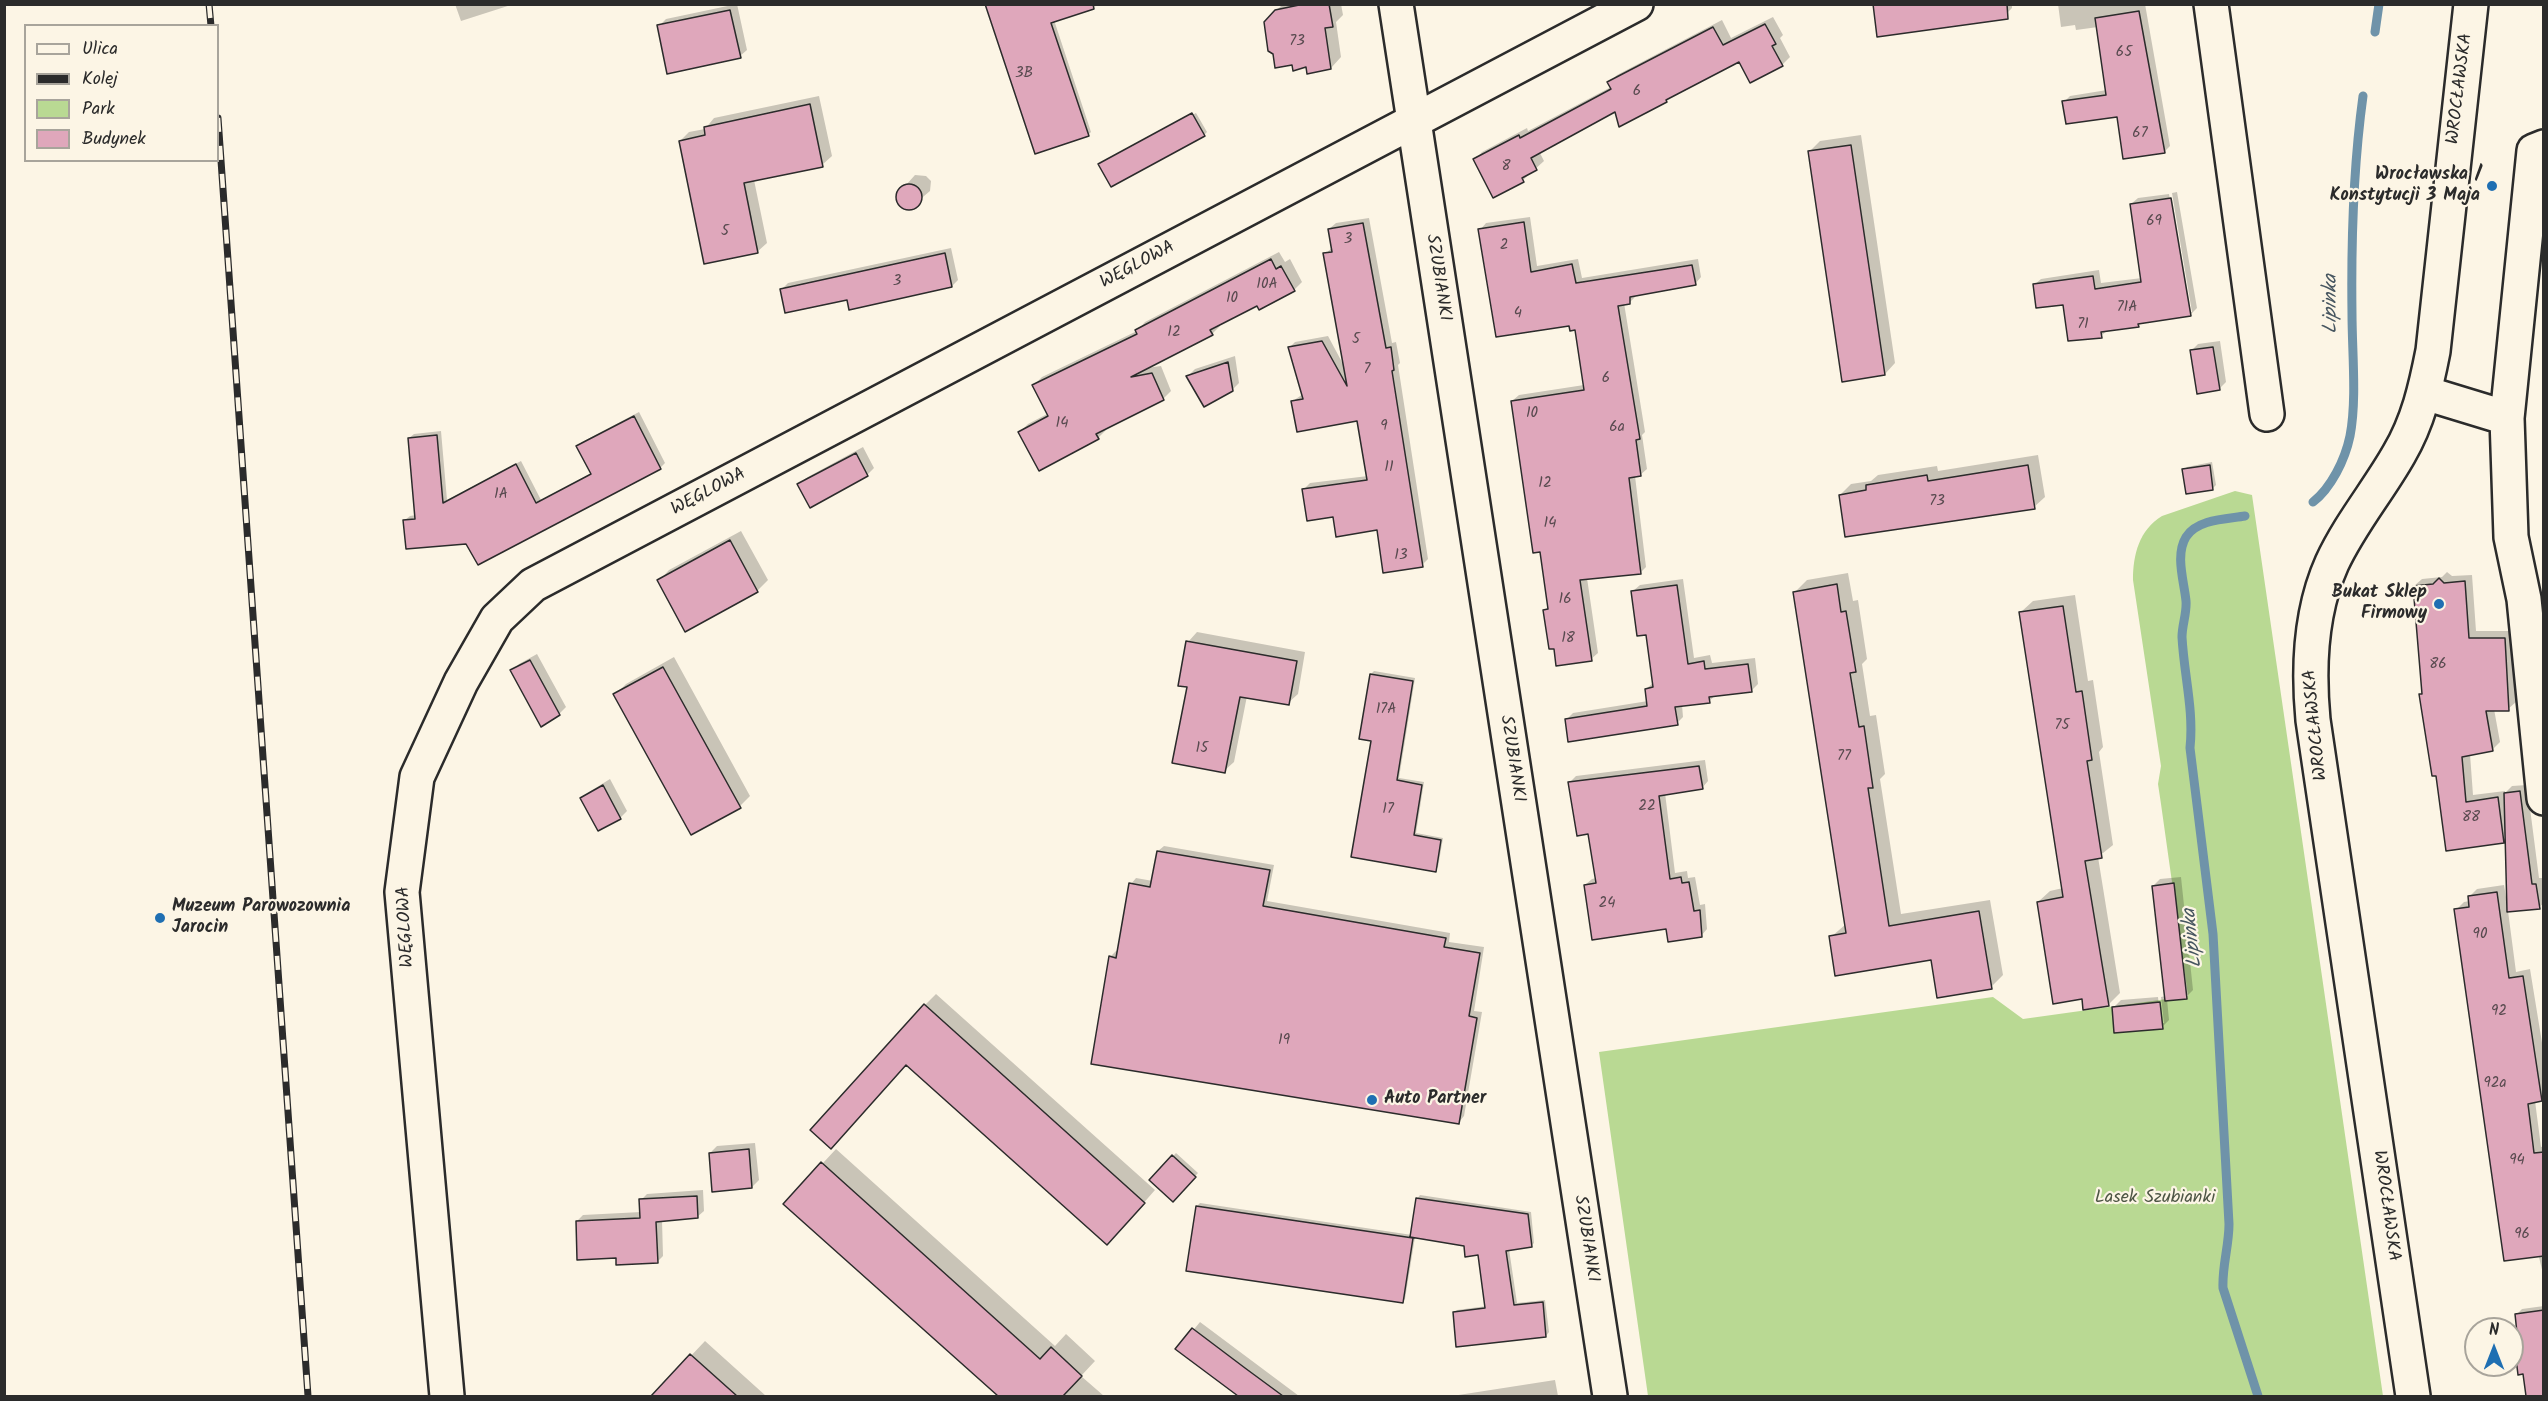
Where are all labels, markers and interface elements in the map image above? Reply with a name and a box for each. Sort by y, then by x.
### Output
legend [24,24,219,162]
street label: WROCŁAWSKA [2443,32,2479,146]
house number: 73 [1289,33,1305,51]
text: Ulica [82,35,118,64]
house number: 65 [2116,44,2132,62]
text: Kolej [82,65,118,94]
house number: 3B [1015,65,1033,83]
house number: 6 [1633,83,1641,101]
text: Park [82,95,115,124]
text: Budynek [82,125,146,154]
house number: 67 [2132,125,2148,143]
house number: 8 [1501,158,1511,176]
place label: Wrocławska / Konstytucji 3 Maja [2330,165,2480,207]
marker: Wrocławska / Konstytucji 3 Maja [2485,179,2499,193]
house number: 69 [2146,213,2162,231]
house number: 5 [721,223,729,241]
house number: 3 [1344,231,1352,249]
street label: SZUBIANKI [1419,233,1455,323]
street label: WĘGLOWA [1097,237,1179,295]
house number: 2 [1500,237,1508,255]
house number: 3 [893,273,901,291]
water label: Lipinka [2321,274,2345,334]
house number: 10A [1256,276,1278,294]
house number: 10 [1226,290,1238,308]
house number: 71A [2117,299,2137,317]
house number: 4 [1514,305,1522,323]
house number: 71 [2077,316,2089,334]
house number: 12 [1167,324,1181,342]
house number: 5 [1352,331,1360,349]
house number: 7 [1364,361,1370,379]
house number: 6 [1602,370,1610,388]
house number: 10 [1526,405,1538,423]
house number: 14 [1056,415,1068,433]
house number: 9 [1380,418,1388,436]
house number: 6a [1609,419,1625,437]
house number: 11 [1384,459,1394,477]
street label: WĘGLOWA [668,464,750,522]
house number: 12 [1538,475,1552,493]
house number: 1A [494,486,508,504]
house number: 73 [1929,493,1945,511]
house number: 14 [1544,515,1556,533]
house number: 13 [1394,547,1408,565]
place label: Bukat Sklep Firmowy [2332,583,2427,626]
house number: 16 [1558,591,1572,609]
marker: Bukat Sklep Firmowy [2432,597,2446,611]
house number: 18 [1561,630,1575,648]
house number: 86 [2429,656,2447,674]
street label: WROCŁAWSKA [2300,668,2334,782]
house number: 17A [1376,701,1396,719]
street label: SZUBIANKI [1493,714,1529,804]
house number: 75 [2055,717,2069,735]
house number: 15 [1196,740,1208,758]
house number: 77 [1837,748,1851,766]
house number: 22 [1638,798,1656,816]
house number: 17 [1382,801,1394,819]
house number: 88 [2462,809,2480,827]
street label: WĘGLOWA [394,886,420,968]
house number: 24 [1599,895,1615,913]
place label: Muzeum Parowozownia Jarocin [172,897,350,940]
water label: Lipinka [2179,907,2209,969]
marker: Muzeum Parowozownia Jarocin [153,911,167,925]
house number: 90 [2473,926,2487,944]
house number: 92 [2491,1003,2507,1021]
house number: 19 [1278,1032,1290,1050]
house number: 92a [2483,1075,2507,1093]
place label: Auto Partner [1384,1089,1486,1111]
marker: Auto Partner [1365,1093,1379,1107]
street label: WROCŁAWSKA [2367,1149,2403,1263]
house number: 94 [2509,1152,2525,1170]
park label: Lasek Szubianki [2095,1188,2215,1210]
street label: SZUBIANKI [1567,1194,1603,1284]
house number: 96 [2514,1226,2530,1244]
north arrow [2464,1317,2524,1377]
text: N [2489,1318,2499,1343]

